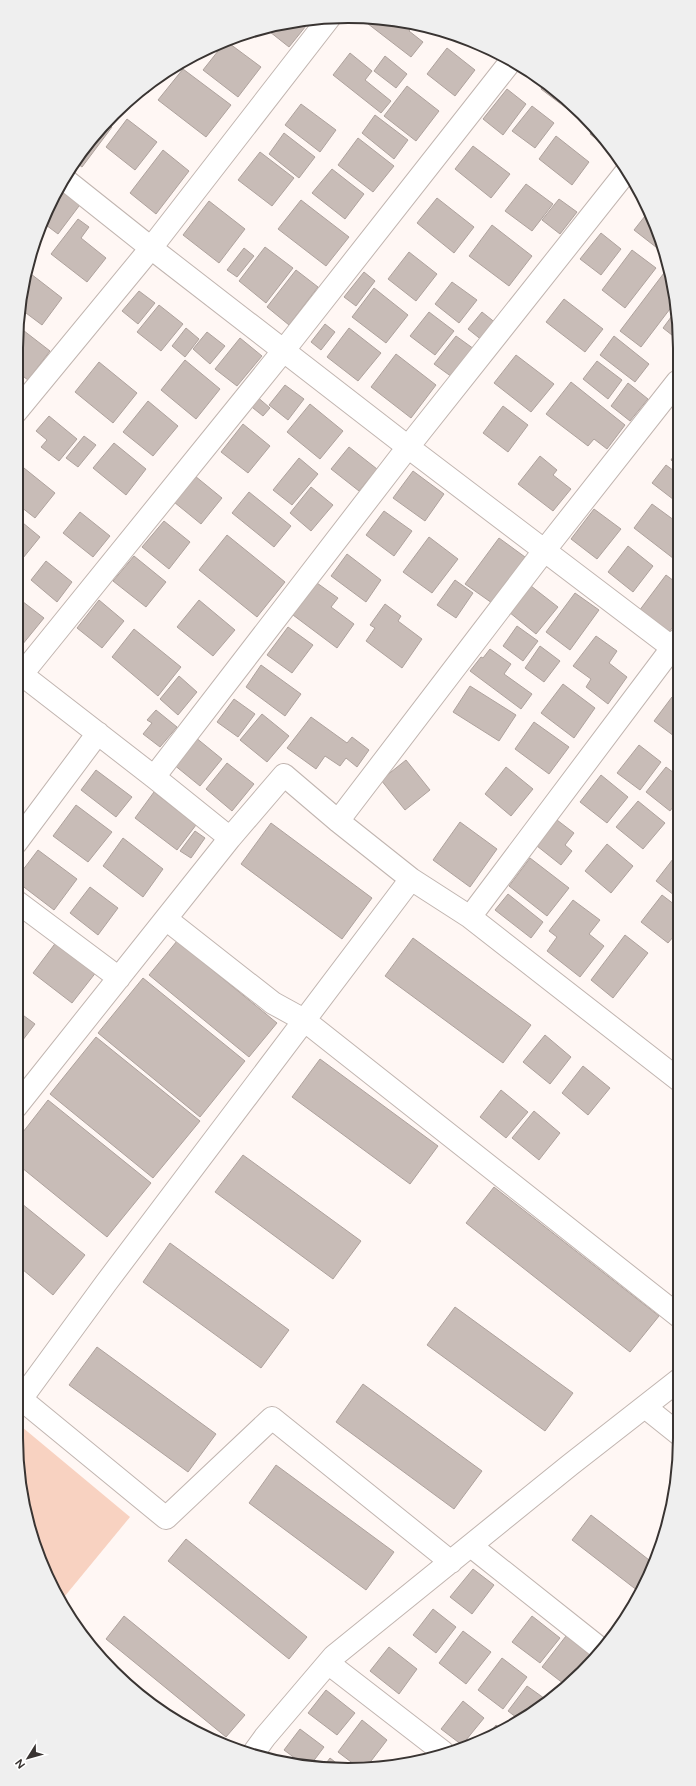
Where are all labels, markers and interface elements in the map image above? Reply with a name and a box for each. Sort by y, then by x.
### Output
north arrow [8,1738,48,1778]
text: N [13,1756,28,1771]

